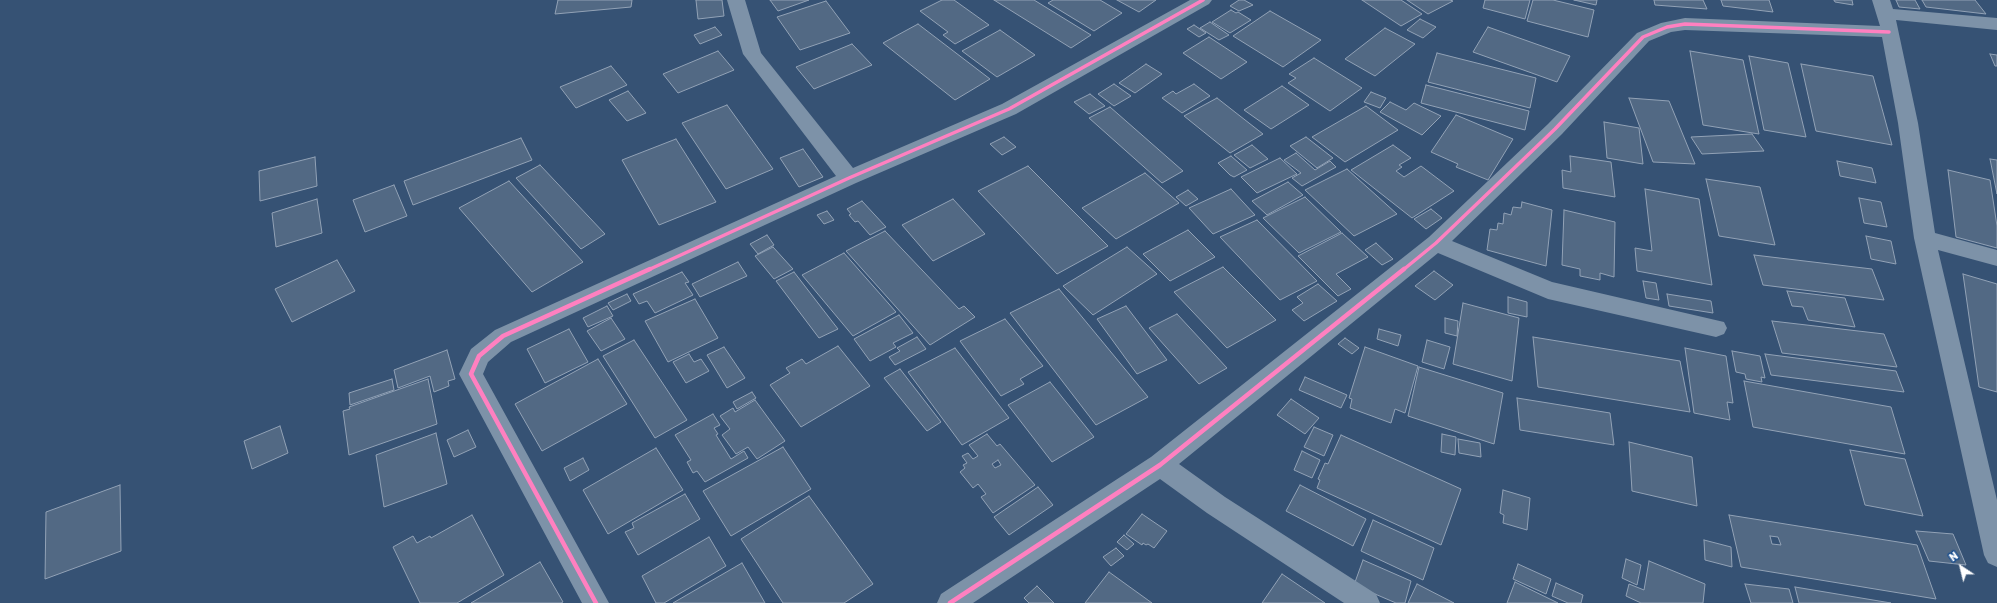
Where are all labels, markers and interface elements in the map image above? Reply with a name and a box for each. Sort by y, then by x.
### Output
north arrow [1941,547,1981,587]
text: N [1947,549,1961,564]

